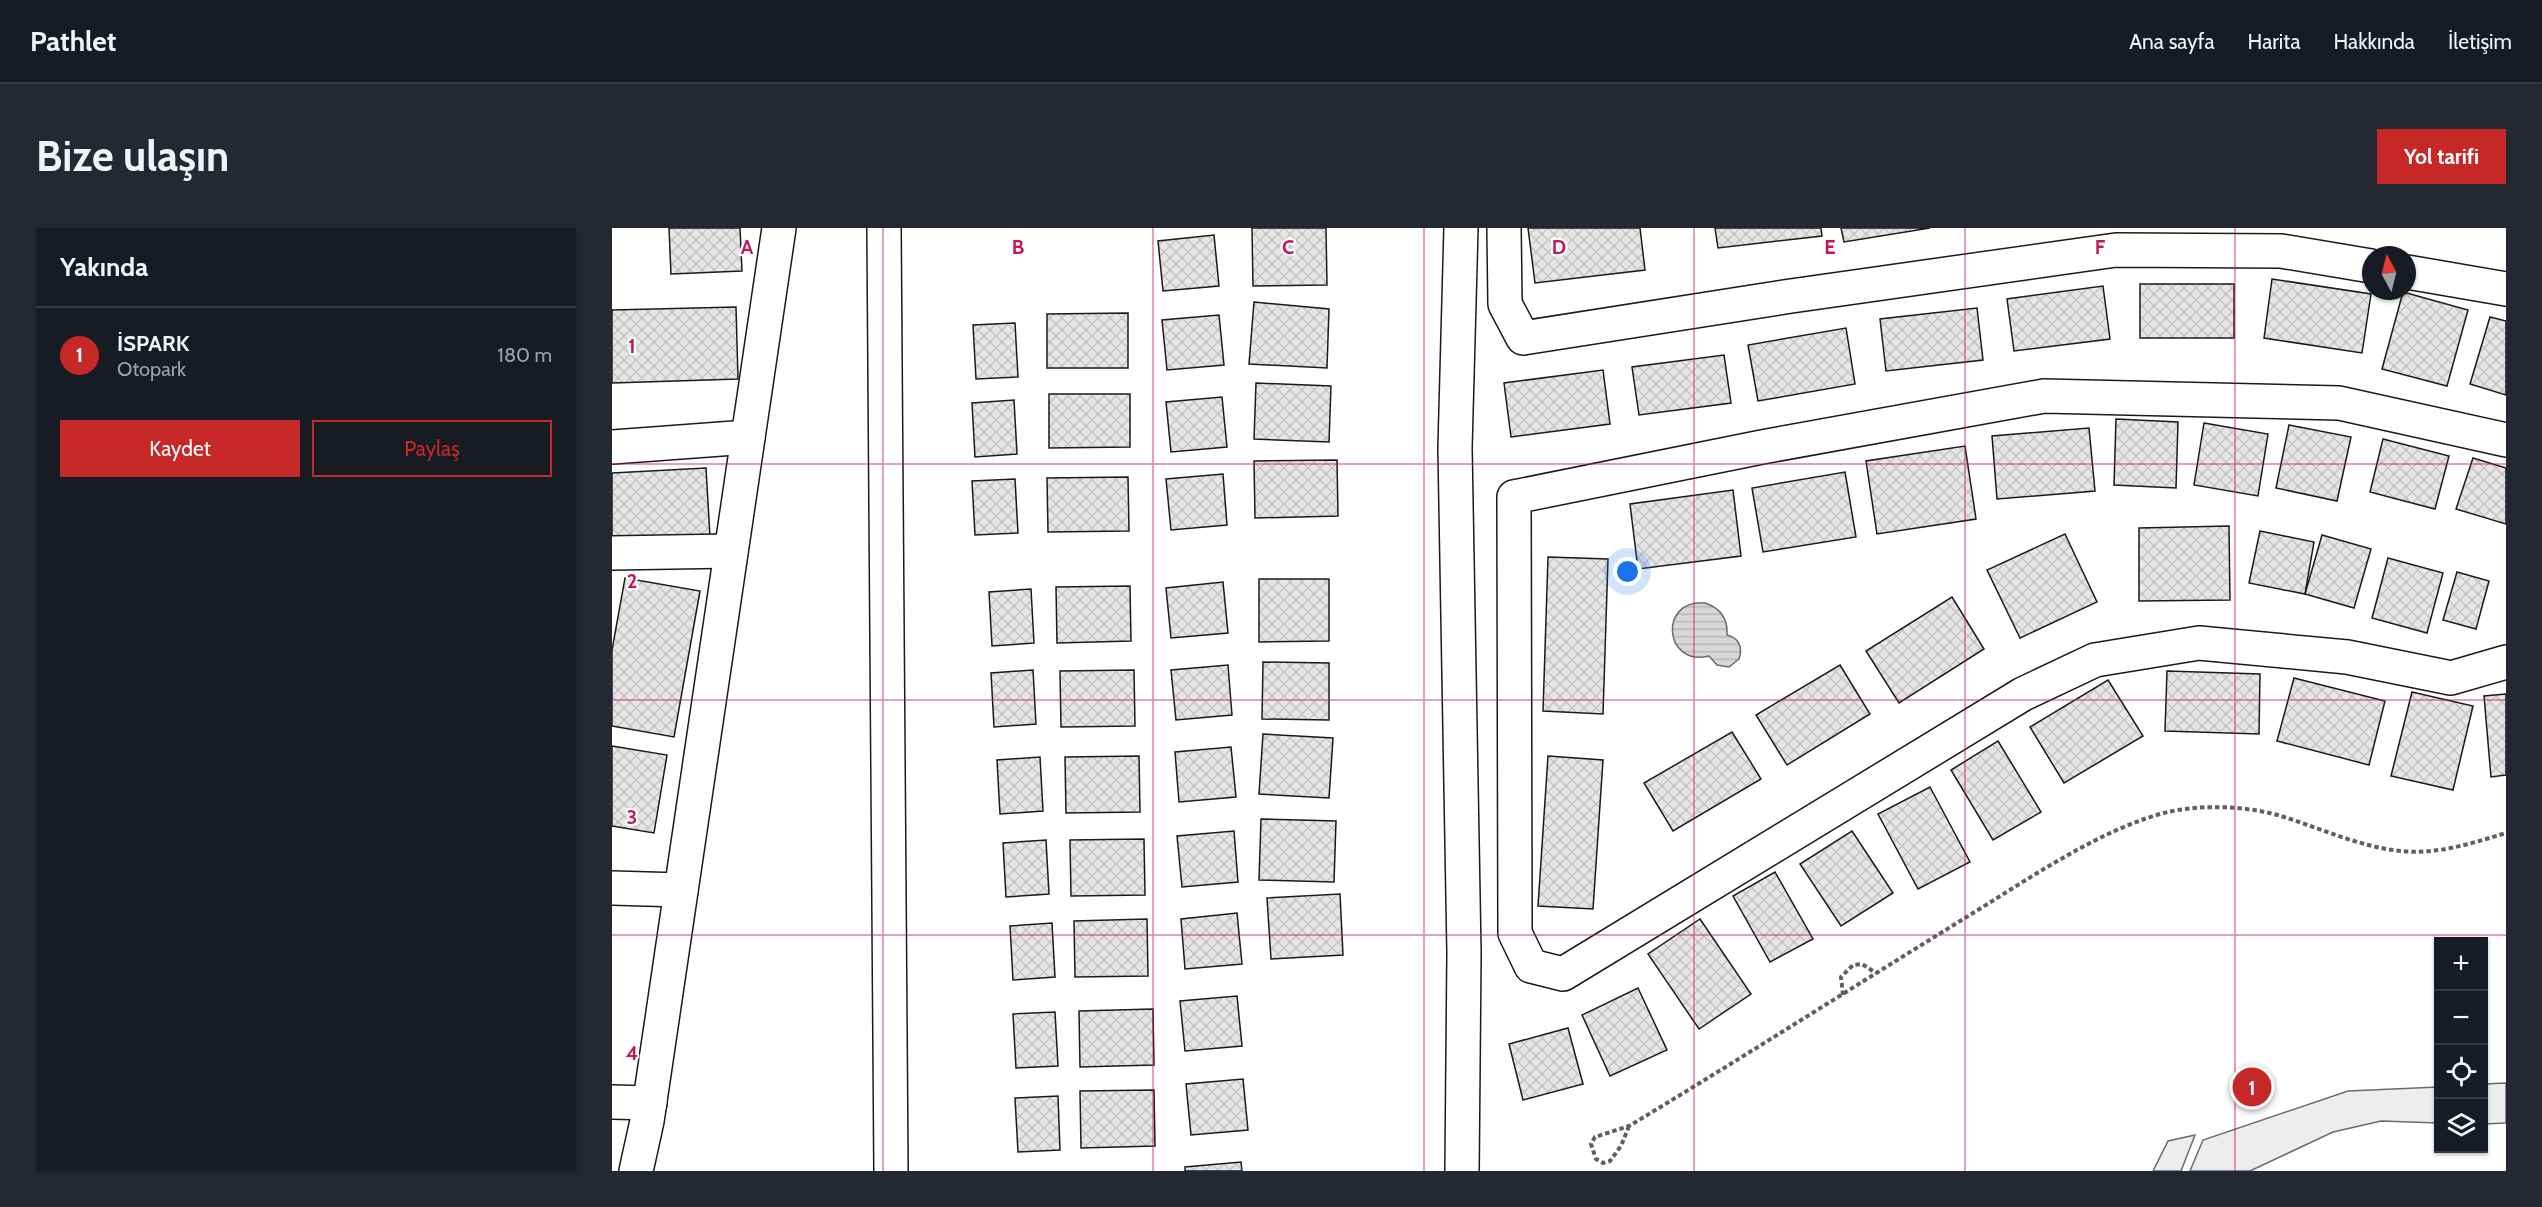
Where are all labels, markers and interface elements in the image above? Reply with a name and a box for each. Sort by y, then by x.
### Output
text: Pathlet [30,24,116,58]
text: Ana sayfa [2129,29,2215,54]
text: Harita [2248,29,2300,54]
text: Hakkında [2333,29,2415,54]
text: İletişim [2448,29,2512,54]
button: Yol tarifi [2377,129,2506,184]
text: Bize ulaşın [36,130,229,182]
text: A [741,235,754,259]
text: B [1012,235,1024,259]
text: C [1282,235,1294,259]
text: D [1552,235,1566,259]
text: E [1824,235,1836,259]
text: F [2095,235,2106,259]
north arrow [2362,246,2416,300]
text: Yakında [60,251,148,283]
text: İSPARK [117,330,190,357]
text: 1 [628,334,636,358]
text: 1 [76,343,83,367]
text: 180 m [497,343,552,367]
text: Otopark [117,357,186,381]
button: Kaydet [60,420,300,477]
button: Paylaş [312,420,552,477]
your location [1613,557,1642,586]
text: 2 [627,569,637,593]
text: 3 [627,805,637,829]
map controls [2434,937,2488,1153]
button: + [2434,937,2488,991]
button: − [2434,991,2488,1045]
text: 4 [626,1041,638,1065]
button: locate [2434,1045,2488,1099]
pin: 1 [2232,1064,2272,1110]
button: layers [2434,1099,2488,1153]

